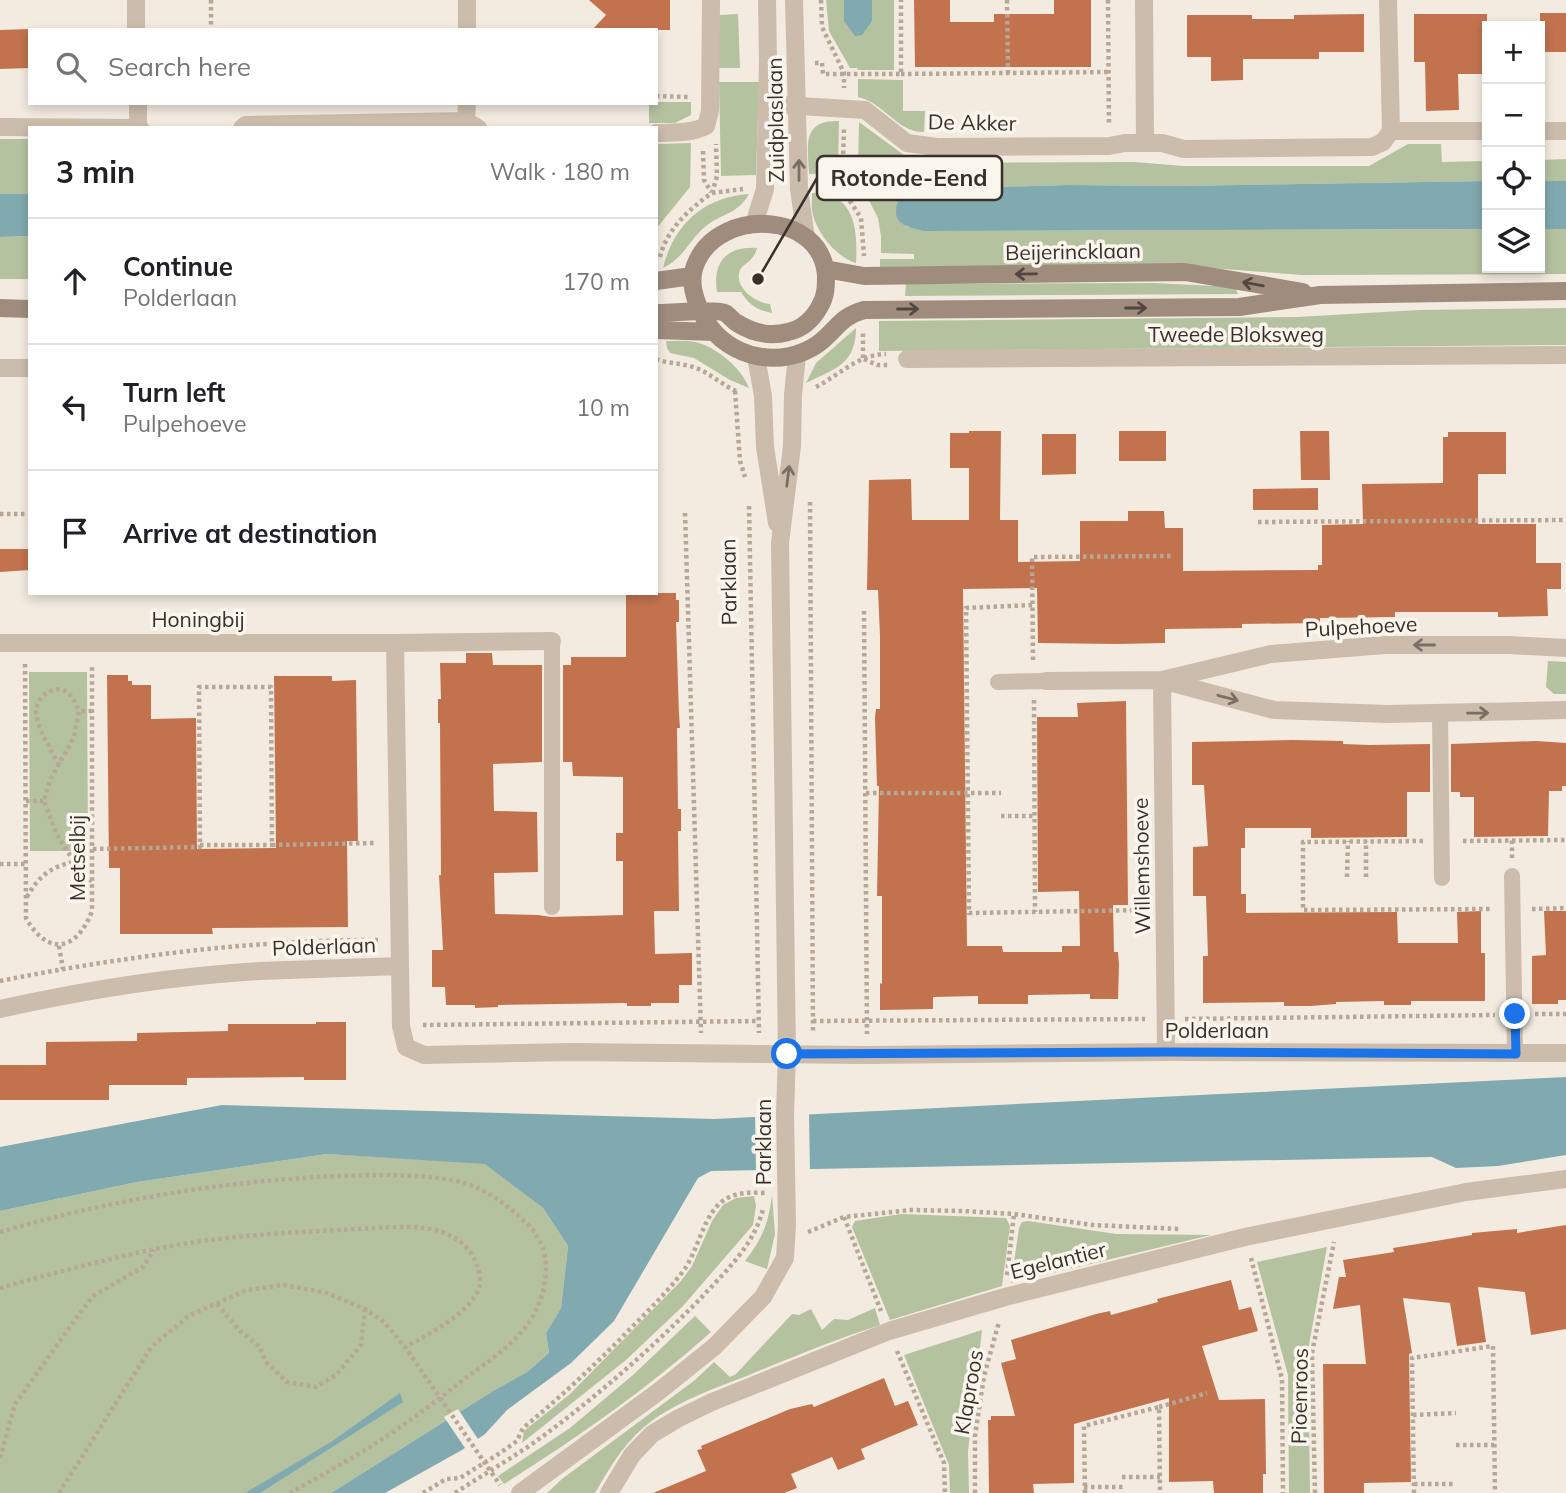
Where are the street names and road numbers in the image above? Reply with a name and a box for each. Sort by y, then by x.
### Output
street label: Zuidplaslaan [761,57,789,183]
street label: De Akker [928,108,1017,136]
street label: Beijerincklaan [1005,237,1141,265]
street label: Tweede Bloksweg [1148,321,1324,347]
street label: Parklaan [714,538,742,626]
street label: Honingbij [152,606,244,632]
street label: Pulpehoeve [1304,610,1418,642]
street label: Willemshoeve [1127,797,1155,935]
street label: Metselbij [64,815,90,901]
street label: Polderlaan [271,931,377,961]
street label: Polderlaan [1165,1017,1269,1043]
street label: Parklaan [750,1099,776,1185]
street label: Egelantier [1007,1235,1109,1284]
street label: Klaproos [948,1348,988,1436]
street label: Pioenroos [1285,1348,1313,1444]

